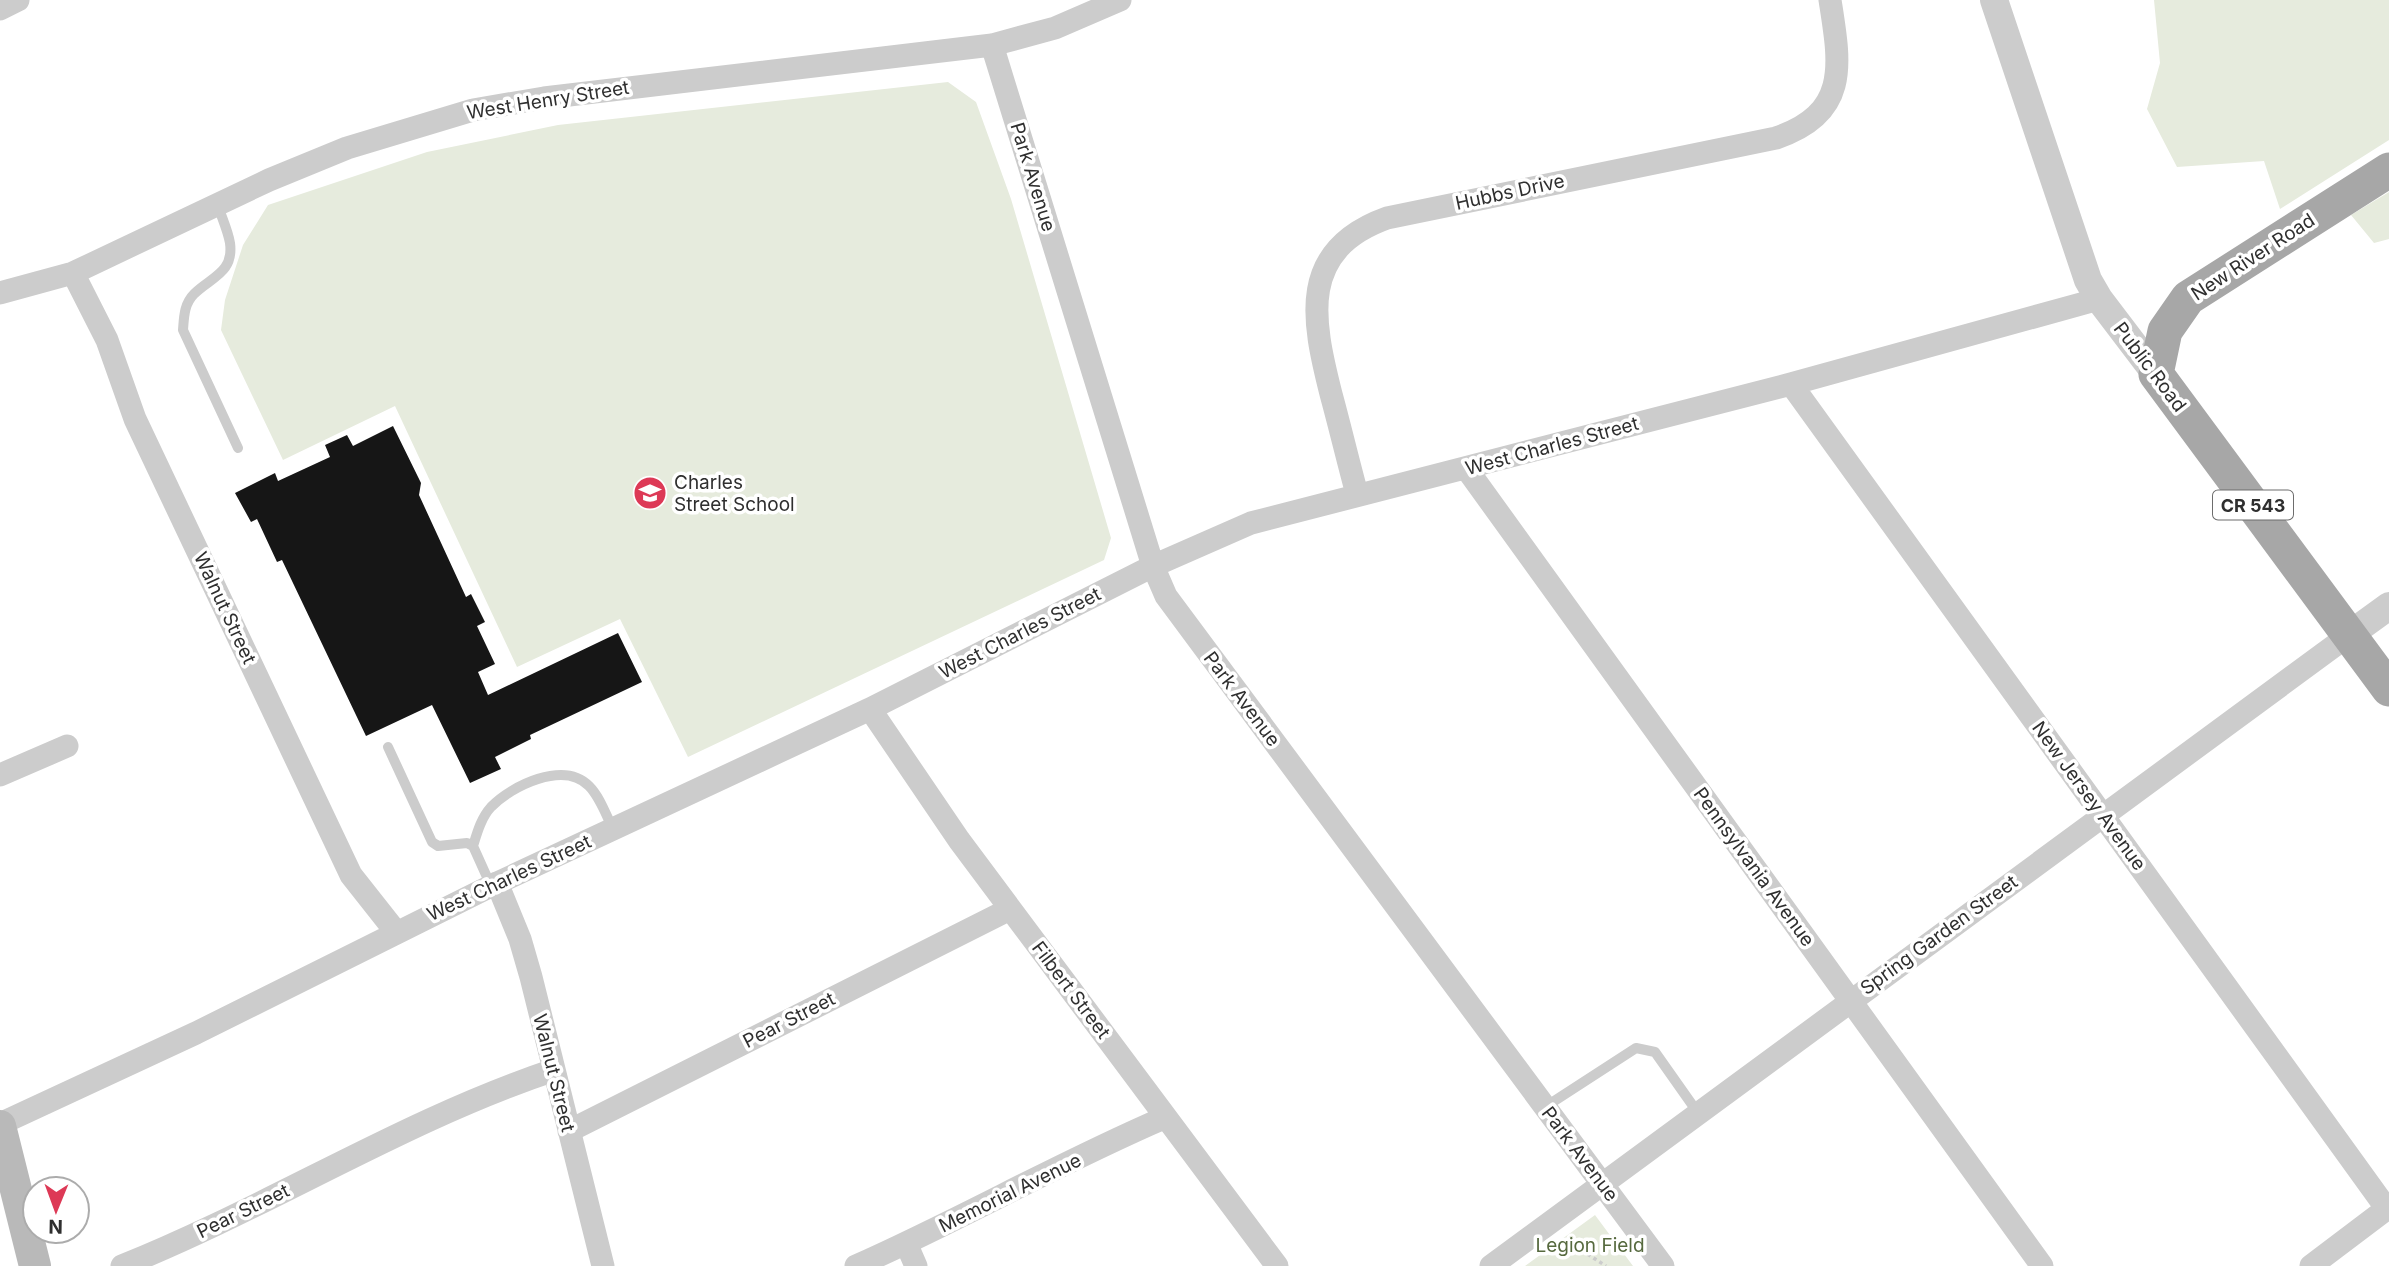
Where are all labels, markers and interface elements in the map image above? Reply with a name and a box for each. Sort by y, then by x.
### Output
street label: West Henry Street [465,76,631,124]
street label: Park Avenue [1006,120,1060,234]
street label: Hubbs Drive [1453,169,1567,215]
street label: New River Road [2187,209,2319,305]
street label: Public Road [2109,318,2191,416]
street label: West Charles Street [1463,412,1641,480]
place label: Charles Street School [674,471,795,516]
school or university icon: Charles Street School [631,474,669,512]
road number: CR 543 [2213,490,2293,520]
street label: Walnut Street [189,548,261,668]
street label: West Charles Street [935,582,1105,684]
street label: Park Avenue [1199,647,1285,751]
street label: New Jersey Avenue [2027,717,2151,875]
street label: Pennsylvania Avenue [1689,783,1819,951]
street label: West Charles Street [423,830,595,926]
street label: Spring Garden Street [1856,870,2022,1000]
street label: Filbert Street [1027,937,1115,1043]
street label: Pear Street [739,987,839,1053]
street label: Walnut Street [528,1012,580,1134]
street label: Park Avenue [1537,1102,1623,1206]
street label: Memorial Avenue [935,1149,1085,1237]
north arrow [21,1175,91,1245]
street label: Pear Street [193,1179,293,1243]
text: N [48,1215,63,1238]
park label: Legion Field [1535,1234,1645,1257]

